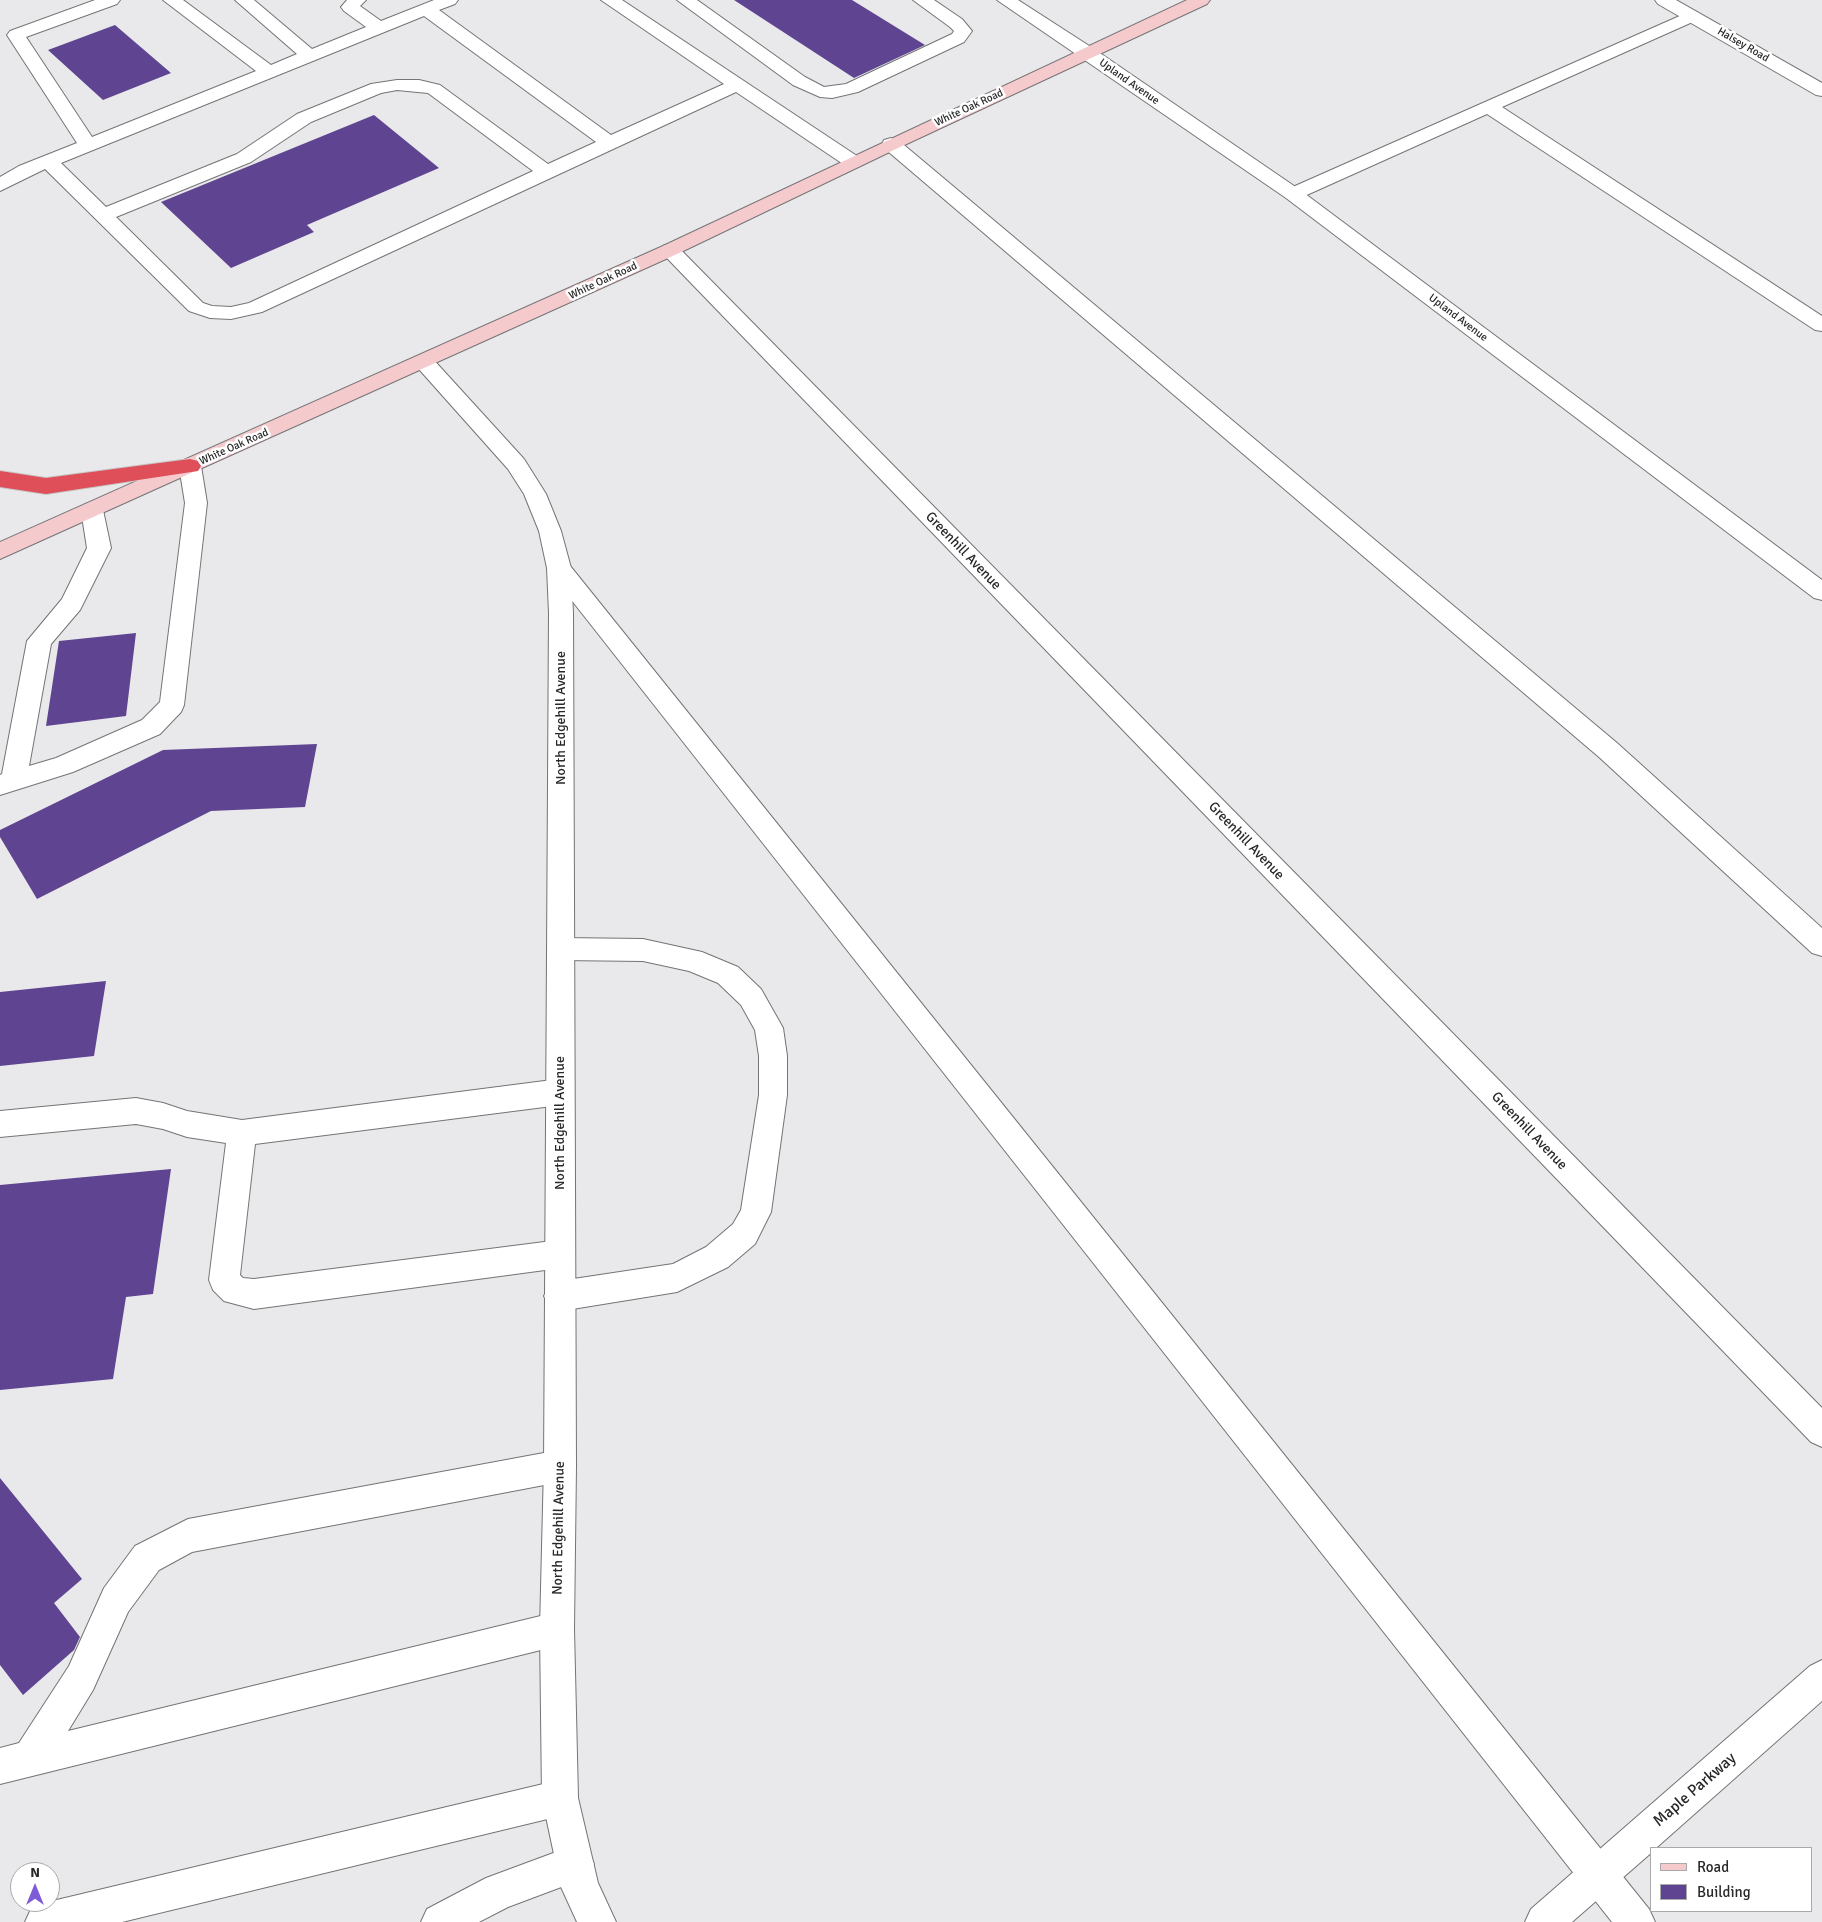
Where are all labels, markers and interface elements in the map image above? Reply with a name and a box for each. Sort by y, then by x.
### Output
street label: Halsey Road [1715,25,1771,65]
street label: Upland Avenue [1096,56,1162,108]
street label: White Oak Road [933,86,1005,130]
street label: White Oak Road [567,259,639,303]
street label: Upland Avenue [1426,291,1490,345]
street label: White Oak Road [197,426,271,468]
street label: Greenhill Avenue [922,509,1004,593]
street label: North Edgehill Avenue [553,651,569,785]
street label: Greenhill Avenue [1205,799,1287,883]
street label: North Edgehill Avenue [552,1056,568,1190]
street label: Greenhill Avenue [1488,1089,1570,1173]
street label: North Edgehill Avenue [549,1461,569,1595]
street label: Maple Parkway [1650,1749,1740,1831]
legend [1650,1847,1812,1912]
text: Road [1697,1858,1729,1876]
north arrow [10,1862,60,1912]
text: N [30,1864,40,1881]
text: Building [1697,1883,1751,1901]

